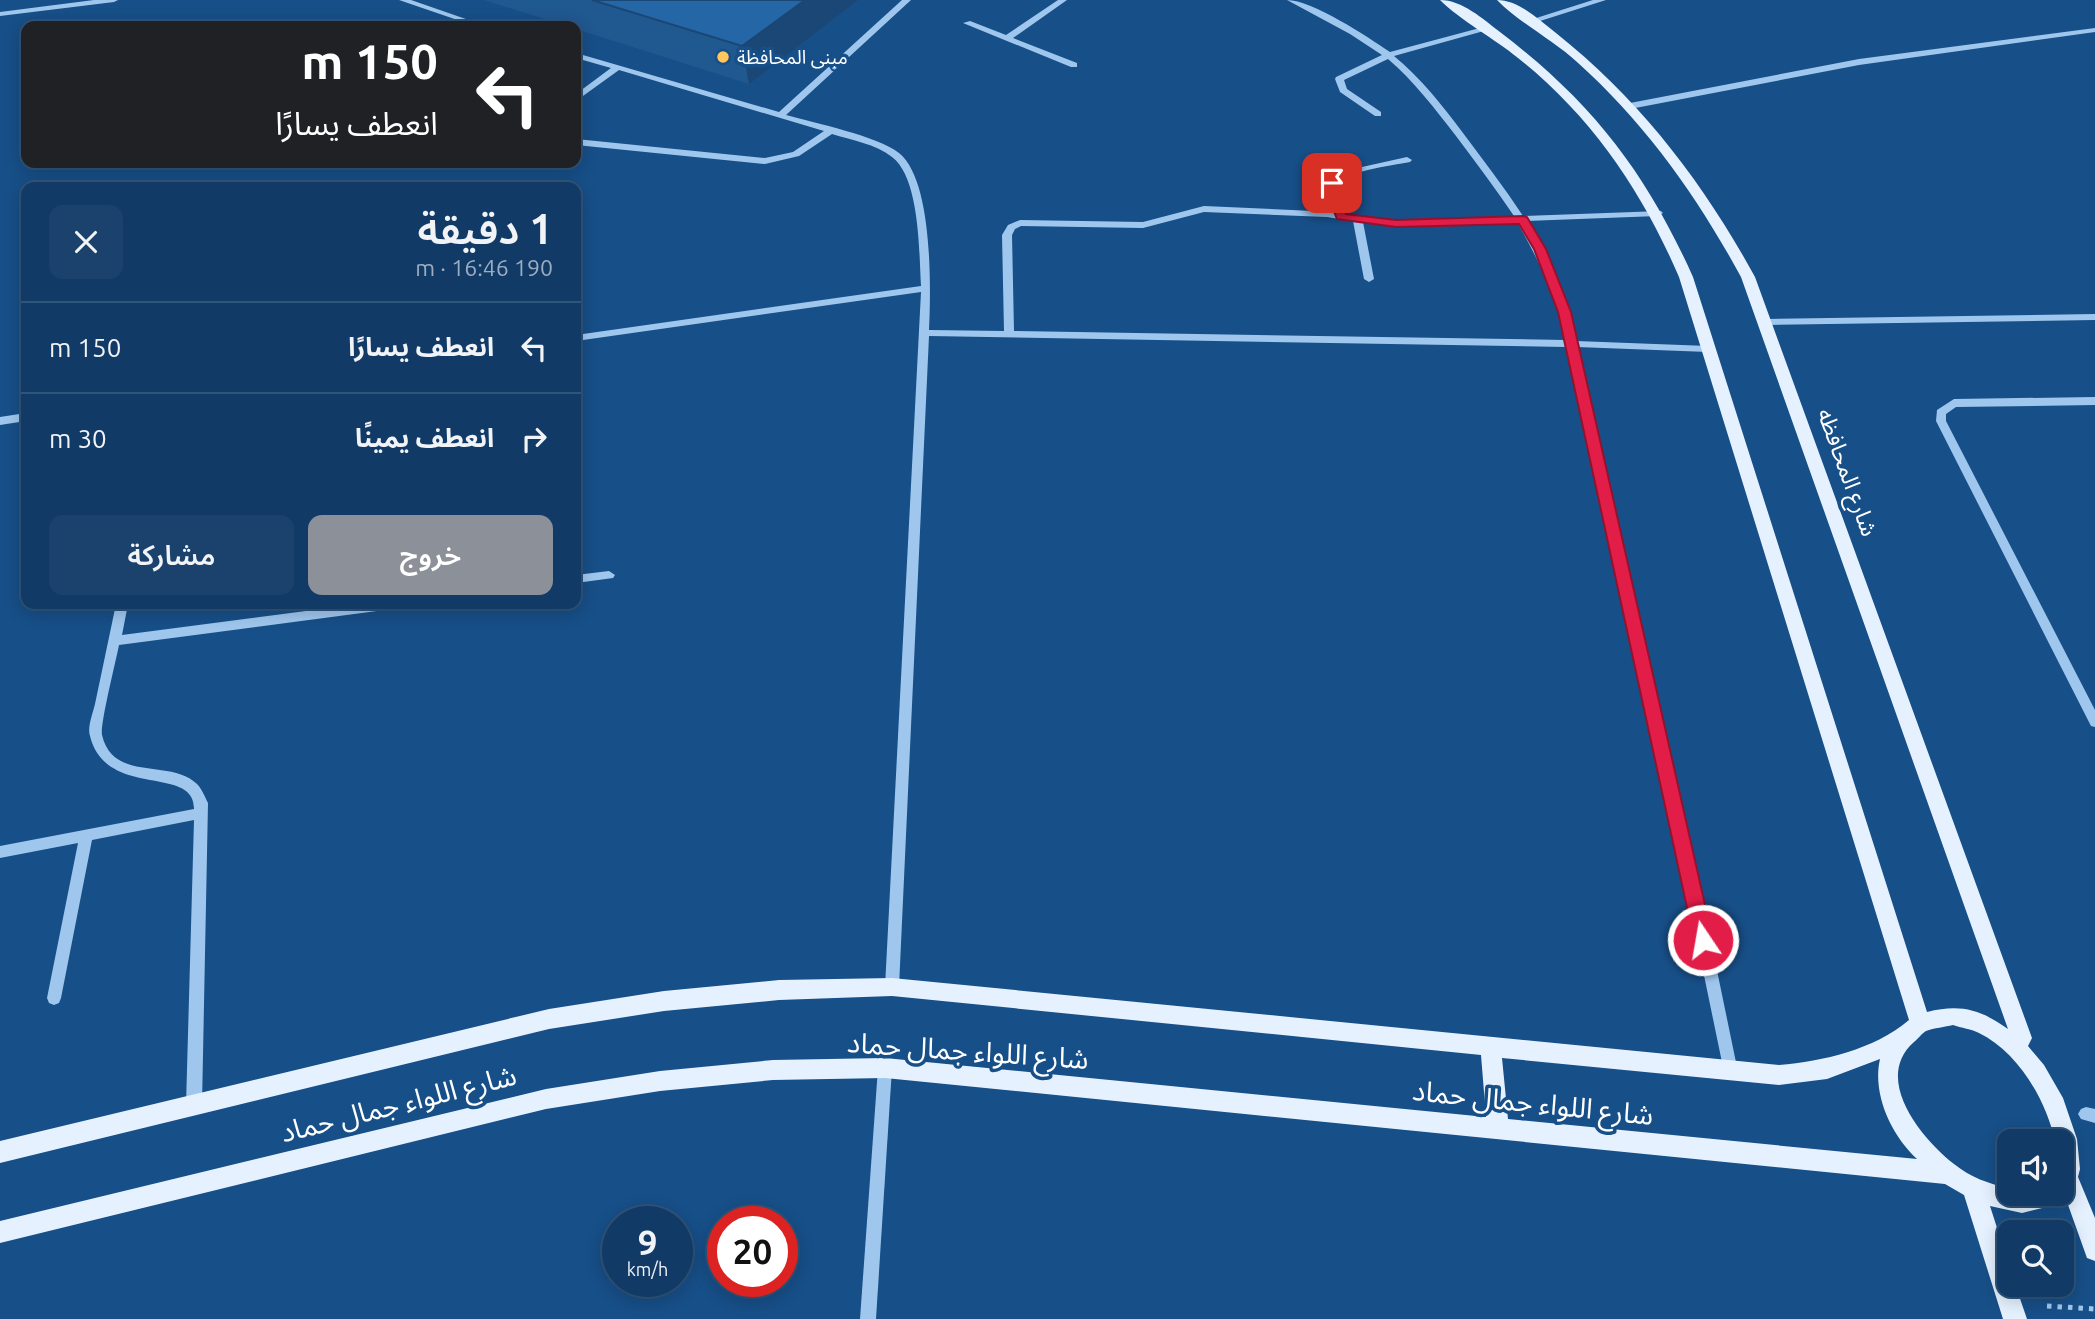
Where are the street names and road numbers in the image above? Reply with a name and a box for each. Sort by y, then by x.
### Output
street label: شارع المحافظه [1809,405,1883,541]
street label: شارع اللواء جمال حماد [846,1026,1090,1080]
street label: شارع اللواء جمال حماد [277,1059,521,1153]
street label: شارع اللواء جمال حماد [1410,1074,1655,1136]

